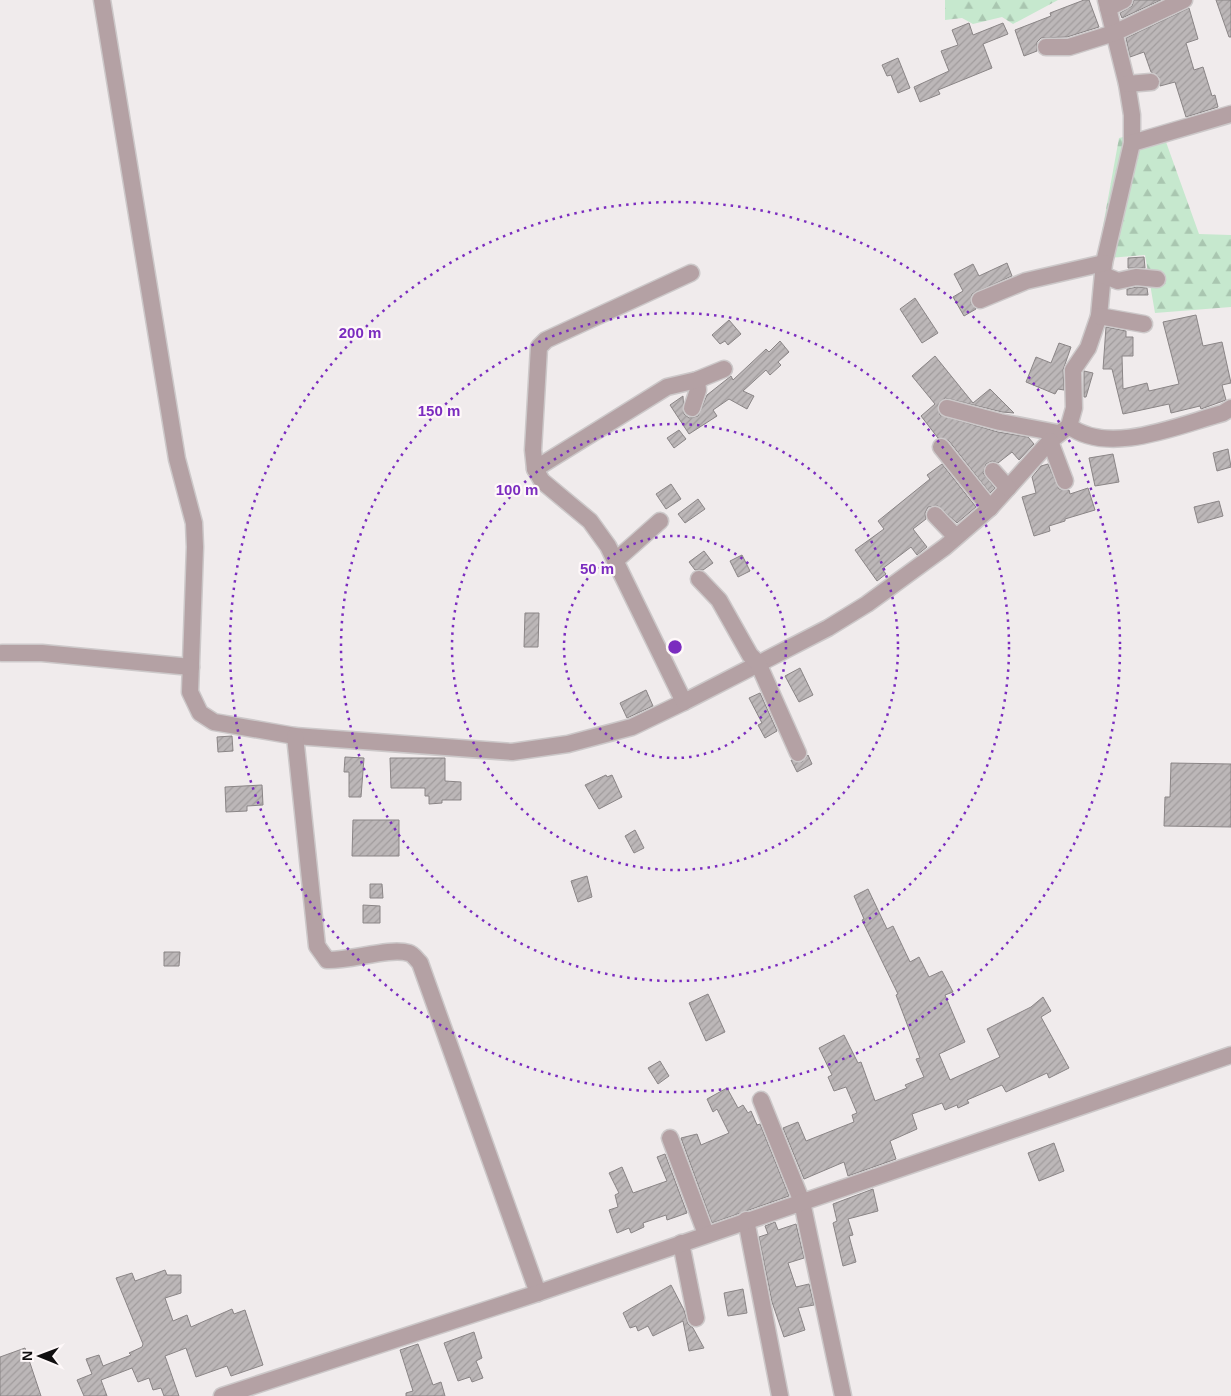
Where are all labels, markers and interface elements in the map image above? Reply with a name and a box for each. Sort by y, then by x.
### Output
text: 200 m [339,324,381,341]
text: 150 m [418,402,460,419]
text: 100 m [496,481,538,498]
text: 50 m [580,560,614,577]
centre of rings [666,638,684,656]
north arrow [15,1331,65,1381]
text: N [19,1351,35,1361]

